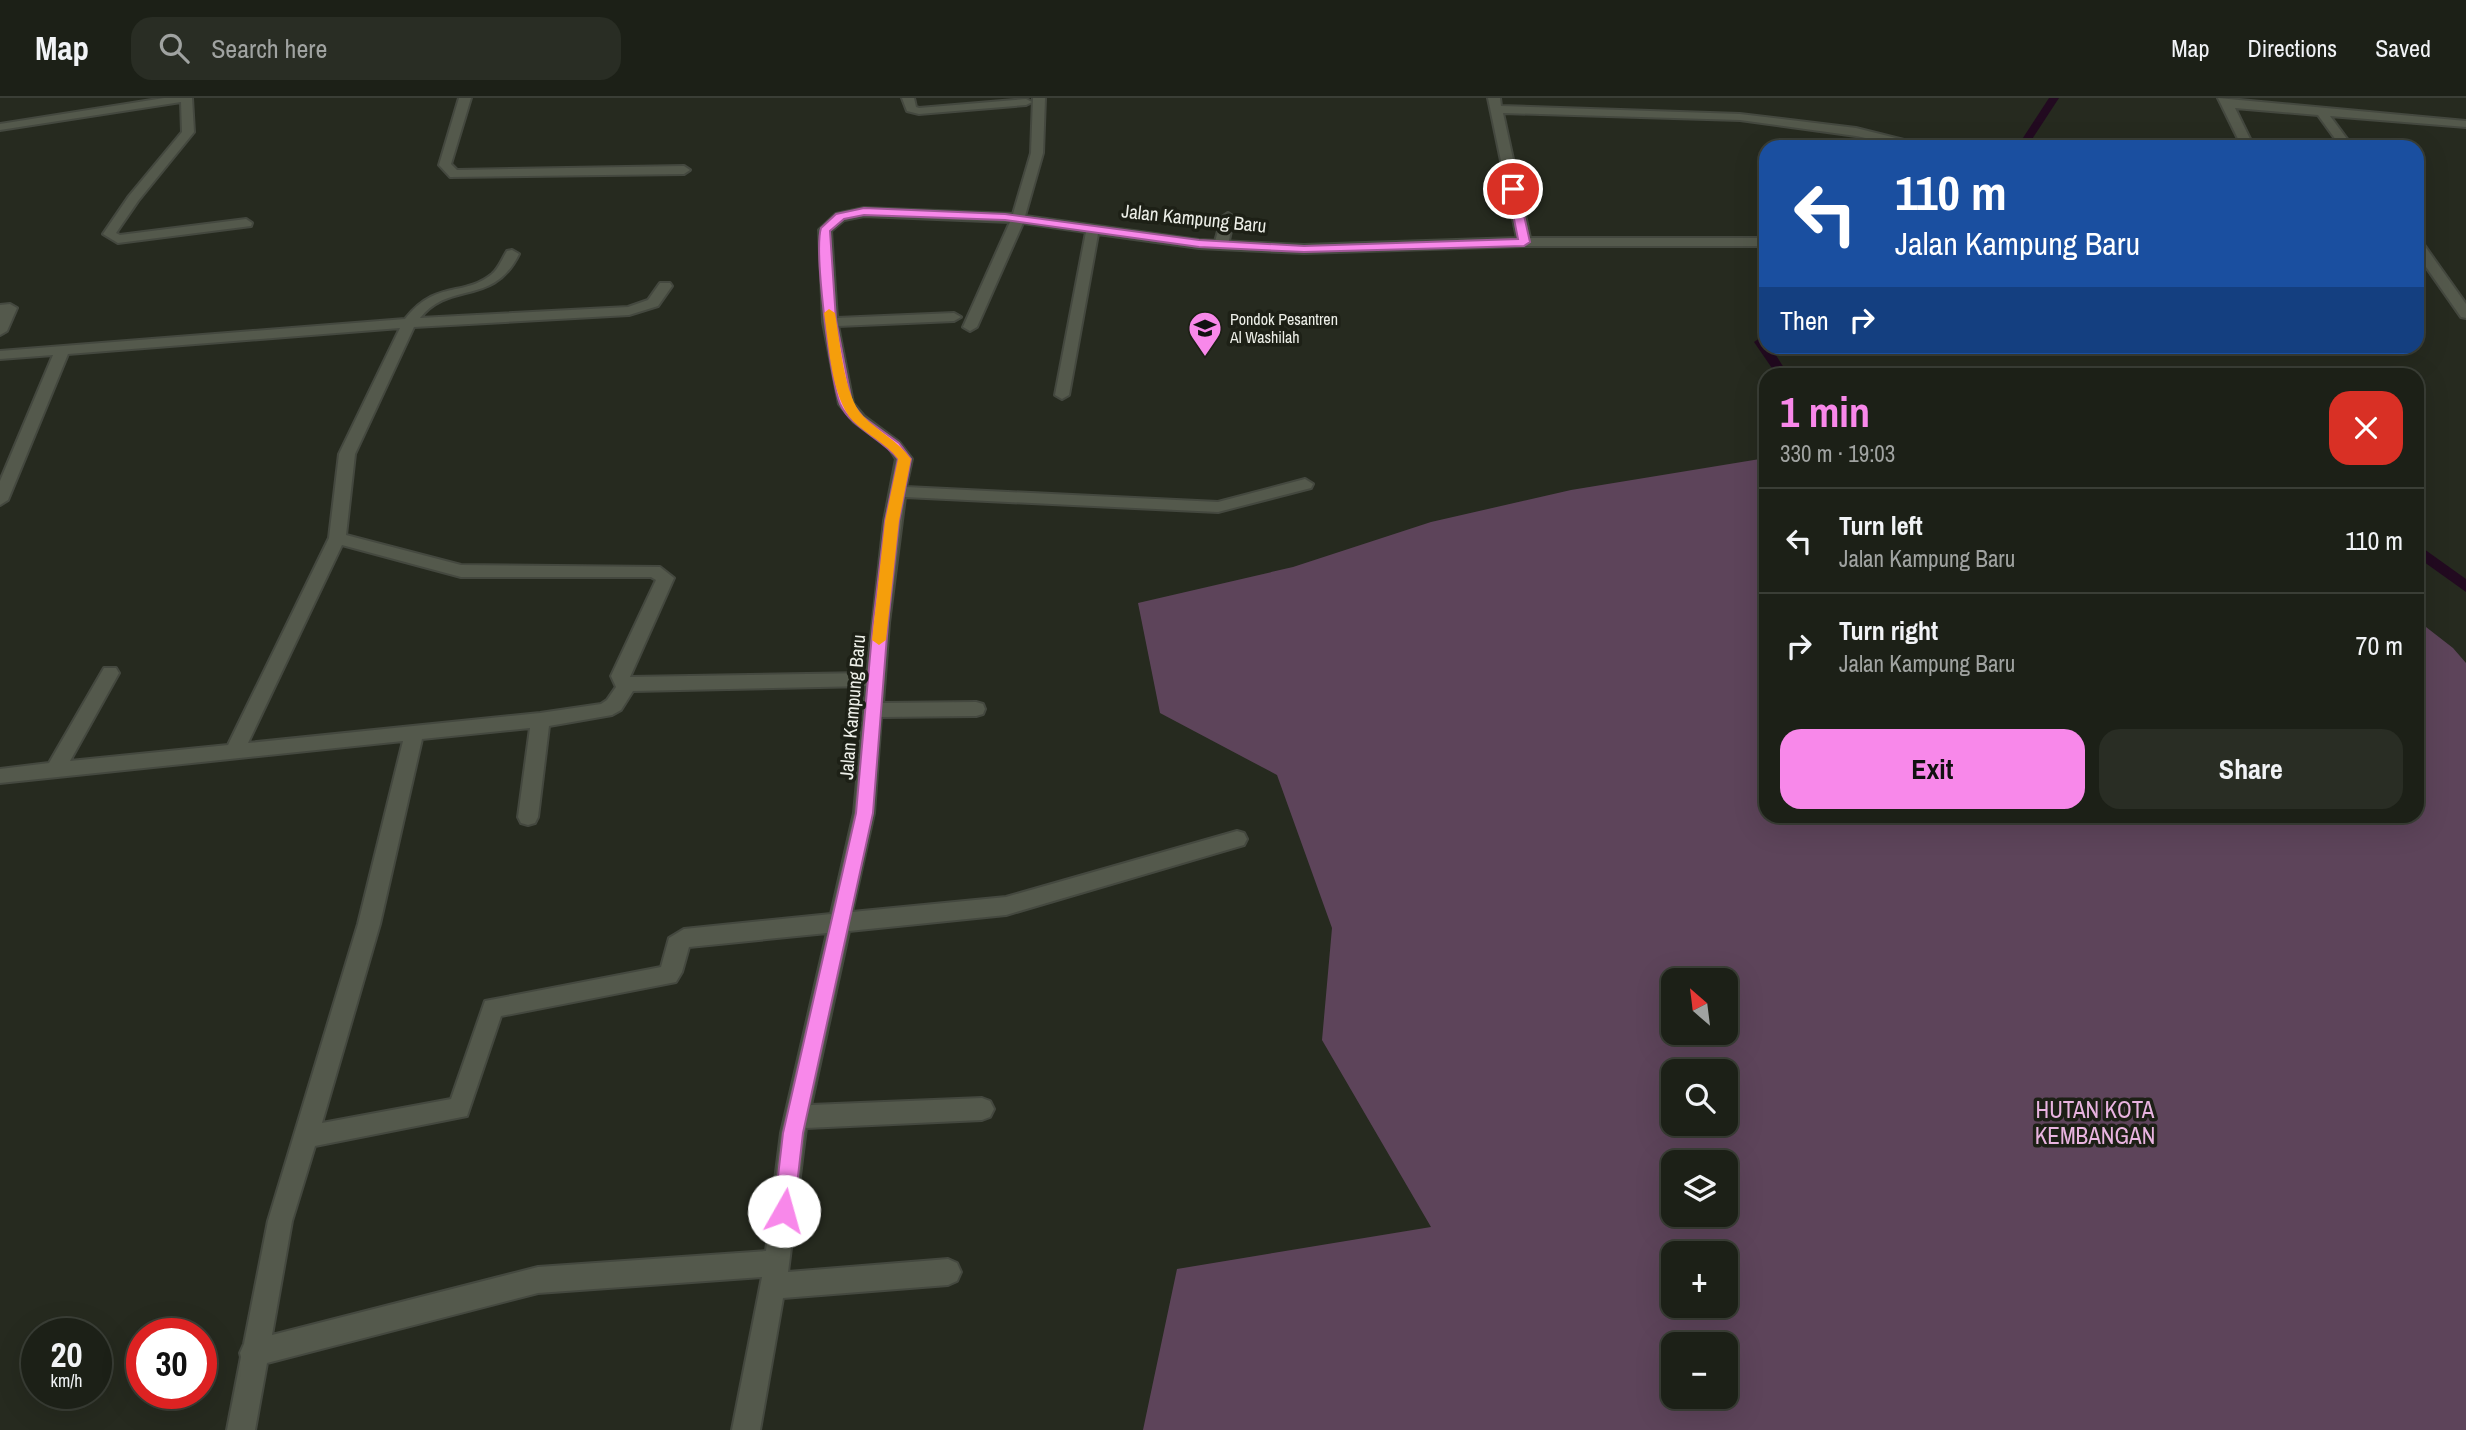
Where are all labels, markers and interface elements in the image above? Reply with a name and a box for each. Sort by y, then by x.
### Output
search box [131,17,621,80]
text: Map [35,26,89,70]
icon: search [155,29,193,67]
text: Search here [211,31,327,66]
text: Map [2171,32,2209,64]
text: Directions [2247,32,2337,64]
text: Saved [2375,32,2431,64]
pin [1483,159,1543,219]
text: 110 m [1895,159,2007,225]
icon: left [1780,168,1871,259]
icon: arrive [1494,170,1532,208]
street label: Jalan Kampung Baru [1120,197,1268,239]
text: Jalan Kampung Baru [1895,222,2140,265]
icon: right [1843,301,1881,339]
text: Then [1780,303,1829,338]
place label: Pondok Pesantren Al Washilah [1229,308,1338,348]
school or university icon: Pondok Pesantren Al Washilah [1186,309,1224,358]
text: 1 min [1780,384,1870,440]
button: close [2329,391,2403,465]
text: 330 m · 19:03 [1780,438,1895,469]
text: Turn left [1839,508,1923,543]
icon: left [1780,522,1818,560]
text: 110 m [2345,523,2403,558]
text: Jalan Kampung Baru [1839,543,2015,574]
text: Turn right [1839,613,1938,648]
icon: right [1780,627,1818,665]
text: 70 m [2356,628,2403,663]
street label: Jalan Kampung Baru [833,633,871,781]
text: Jalan Kampung Baru [1839,648,2015,679]
button: Exit [1780,729,2085,809]
button: Share [2099,729,2403,809]
north arrow [1661,968,1738,1045]
map controls [1661,968,1738,1409]
button: search [1661,1059,1738,1136]
park label: HUTAN KOTA KEMBANGAN [2035,1094,2155,1151]
button: layers [1661,1150,1738,1227]
position arrow [747,1174,821,1248]
button: + [1661,1241,1738,1318]
speed limit sign: 30 [126,1318,217,1409]
text: 20 [51,1331,82,1378]
button: − [1661,1332,1738,1409]
text: km/h [51,1368,83,1393]

